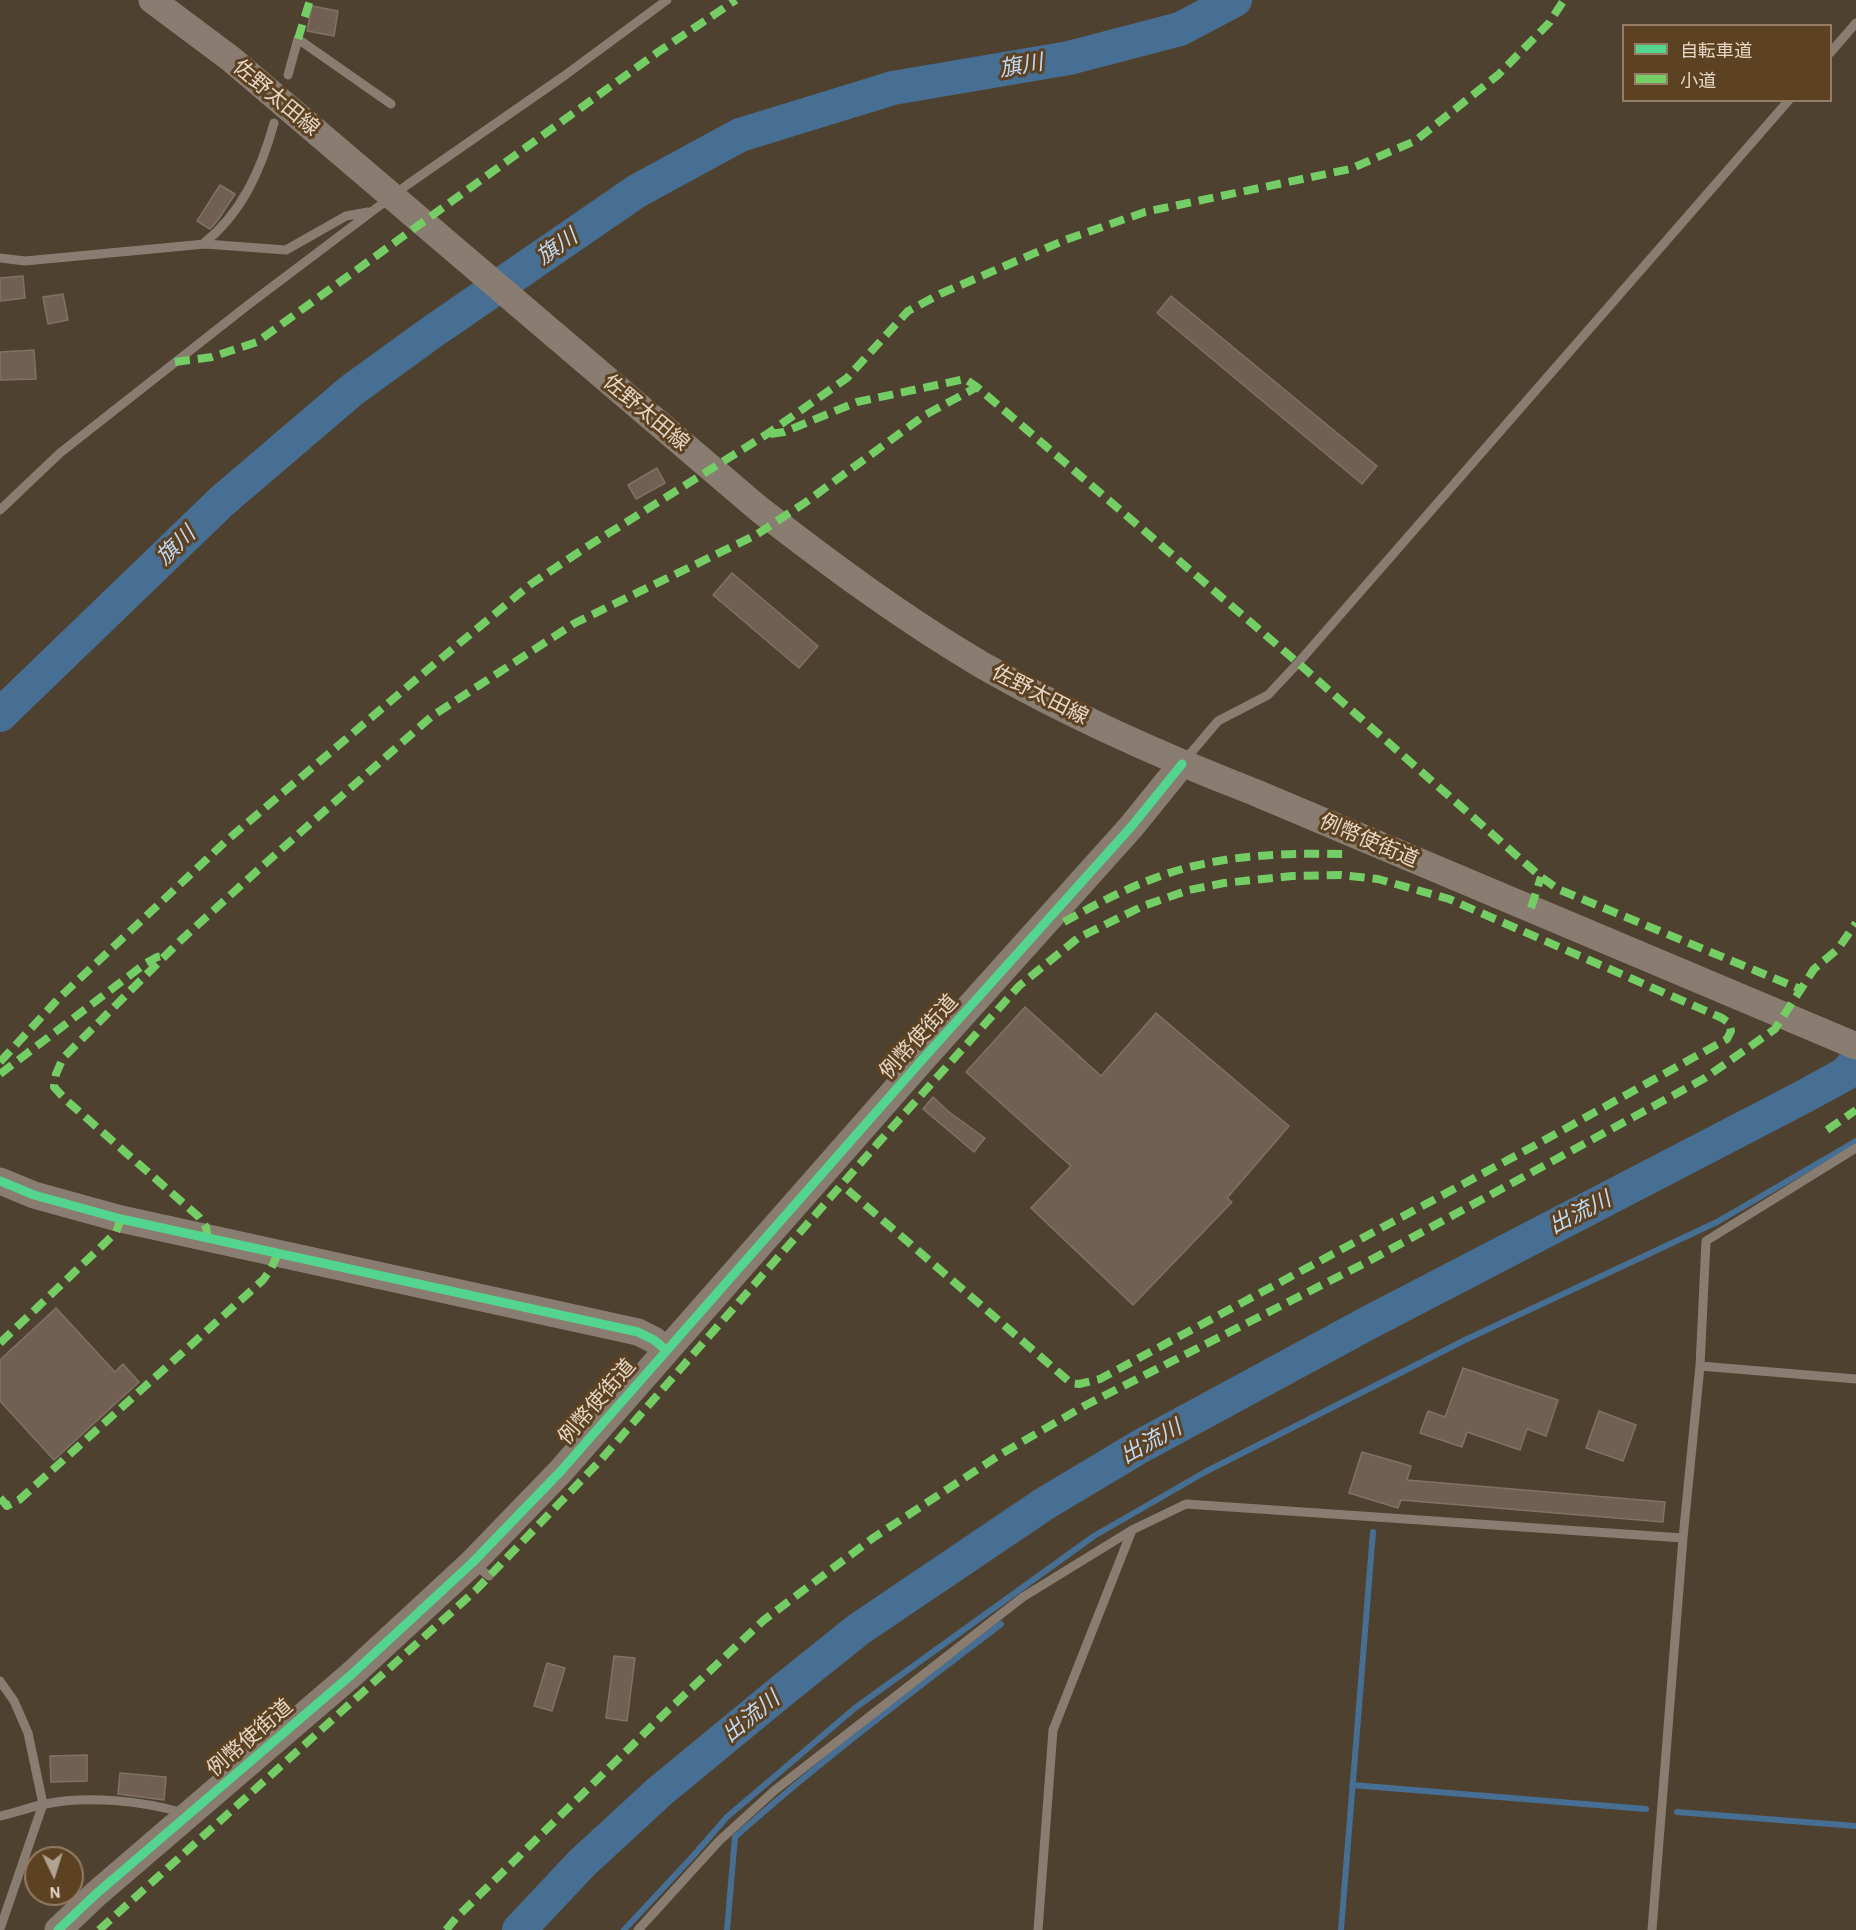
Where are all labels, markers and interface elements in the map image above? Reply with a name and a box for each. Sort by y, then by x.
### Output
legend [1622,24,1832,102]
text: 自転車道 [1680,43,1752,61]
water label: 旗川 [997,49,1045,83]
street label: 佐野太田線 [228,55,324,141]
text: 小道 [1680,73,1716,91]
water label: 旗川 [531,224,583,270]
street label: 佐野太田線 [598,370,694,456]
water label: 旗川 [151,521,201,571]
street label: 佐野太田線 [988,660,1092,730]
street label: 例幣使街道 [1316,809,1422,873]
street label: 例幣使街道 [875,990,963,1084]
water label: 出流川 [1545,1186,1615,1240]
street label: 例幣使街道 [553,1354,641,1450]
water label: 出流川 [1116,1414,1186,1470]
water label: 出流川 [717,1686,785,1748]
street label: 例幣使街道 [202,1694,298,1782]
north arrow [24,1846,84,1906]
text: N [49,1884,61,1900]

